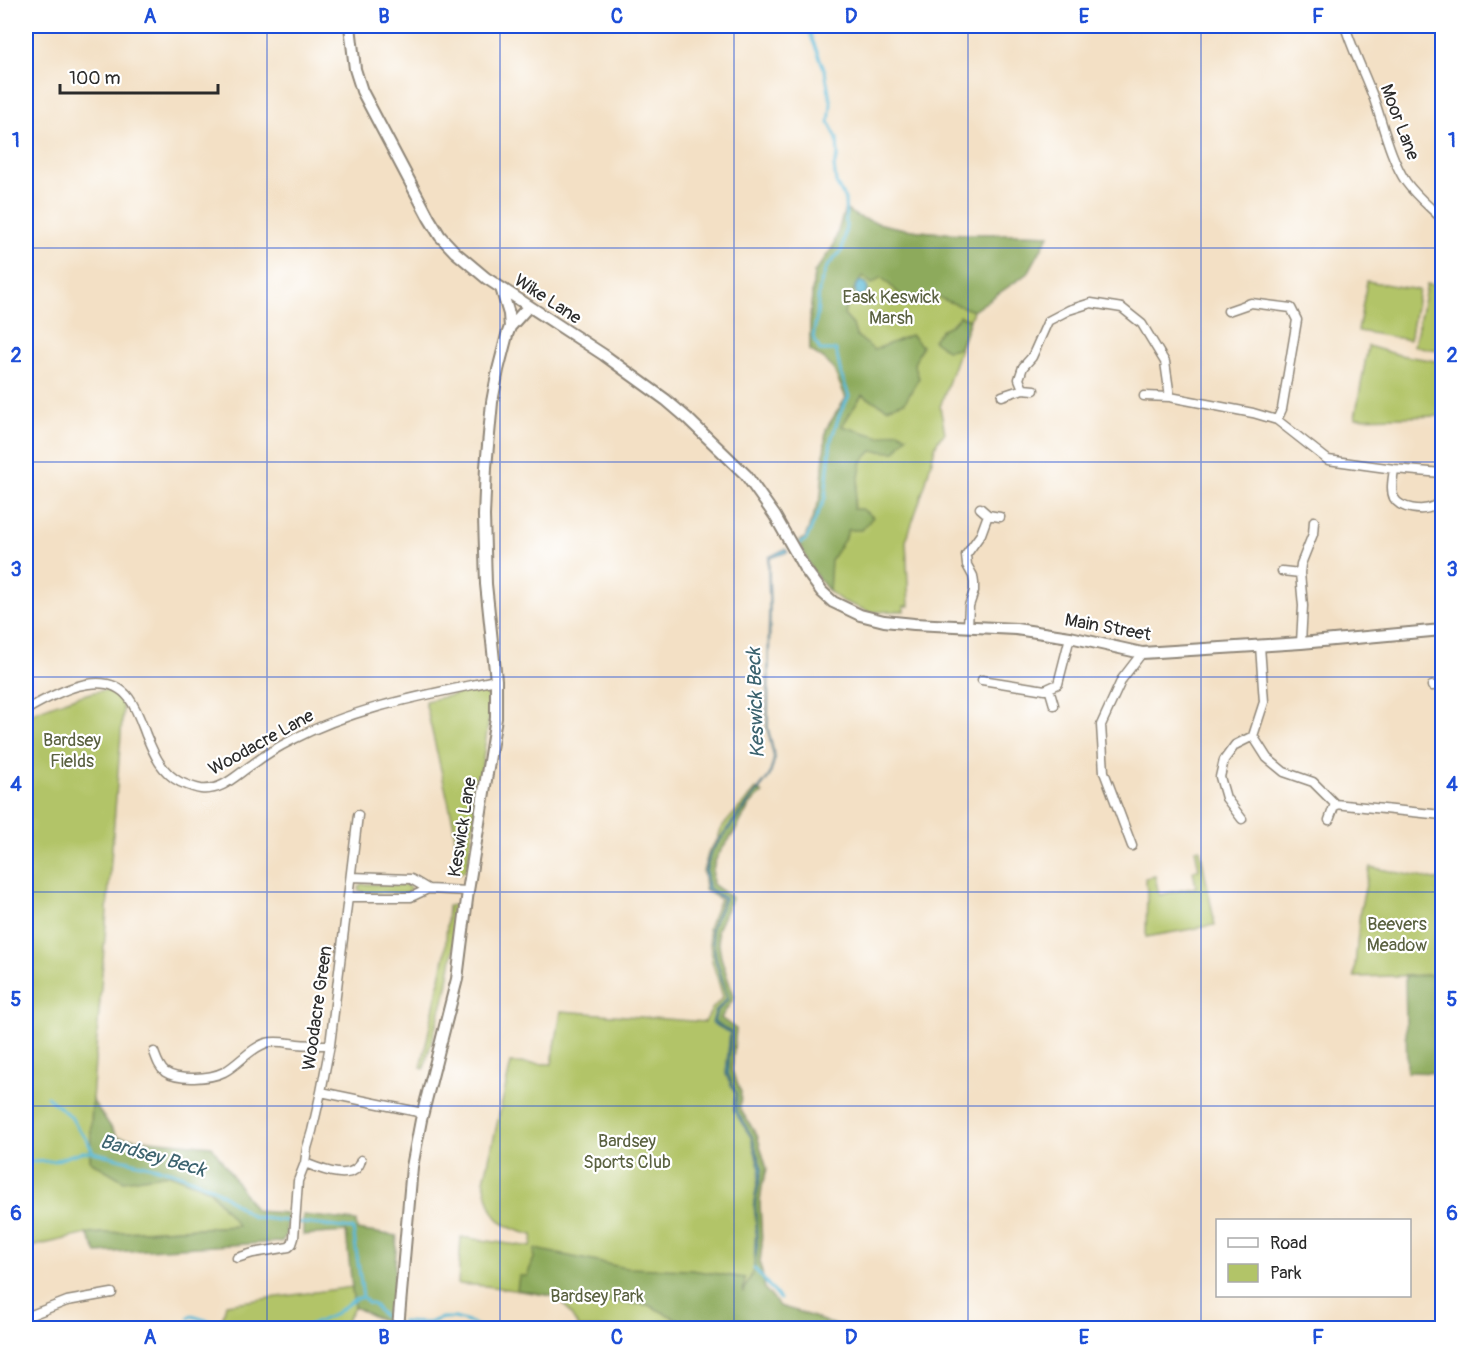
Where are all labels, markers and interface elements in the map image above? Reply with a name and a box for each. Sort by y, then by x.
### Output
text: A [144,4,157,29]
text: B [378,4,390,29]
text: C [611,4,623,29]
text: D [845,4,858,29]
text: E [1079,4,1090,29]
text: F [1312,4,1324,29]
scale bar [60,57,218,95]
text: 100 m [69,67,121,90]
street label: Moor Lane [1375,81,1425,164]
text: 1 [12,128,20,153]
text: 1 [1448,128,1456,153]
street label: Wike Lane [510,269,586,330]
park label: Eask Keswick Marsh [843,286,940,330]
text: 2 [10,343,22,368]
text: 2 [1446,343,1458,368]
text: 3 [10,557,22,582]
text: 3 [1446,557,1458,582]
street label: Main Street [1063,609,1154,647]
water label: Keswick Beck [741,646,770,759]
street label: Woodacre Lane [205,704,318,781]
park label: Bardsey Fields [43,729,101,773]
text: 4 [10,772,22,797]
text: 4 [1446,772,1458,797]
street label: Keswick Lane [443,775,482,879]
park label: Beevers Meadow [1367,913,1427,957]
street label: Woodacre Green [297,944,338,1072]
text: 5 [11,987,22,1012]
text: 5 [1447,987,1458,1012]
water label: Bardsey Beck [97,1129,210,1183]
park label: Bardsey Sports Club [583,1130,671,1174]
text: 6 [10,1201,22,1226]
text: 6 [1446,1201,1458,1226]
legend [1216,1219,1411,1297]
text: Road [1270,1232,1307,1255]
text: Park [1270,1262,1302,1285]
park label: Bardsey Park [550,1285,644,1308]
text: A [144,1325,157,1350]
text: B [378,1325,390,1350]
text: C [611,1325,623,1350]
text: D [845,1325,858,1350]
text: E [1079,1325,1090,1350]
text: F [1312,1325,1324,1350]

